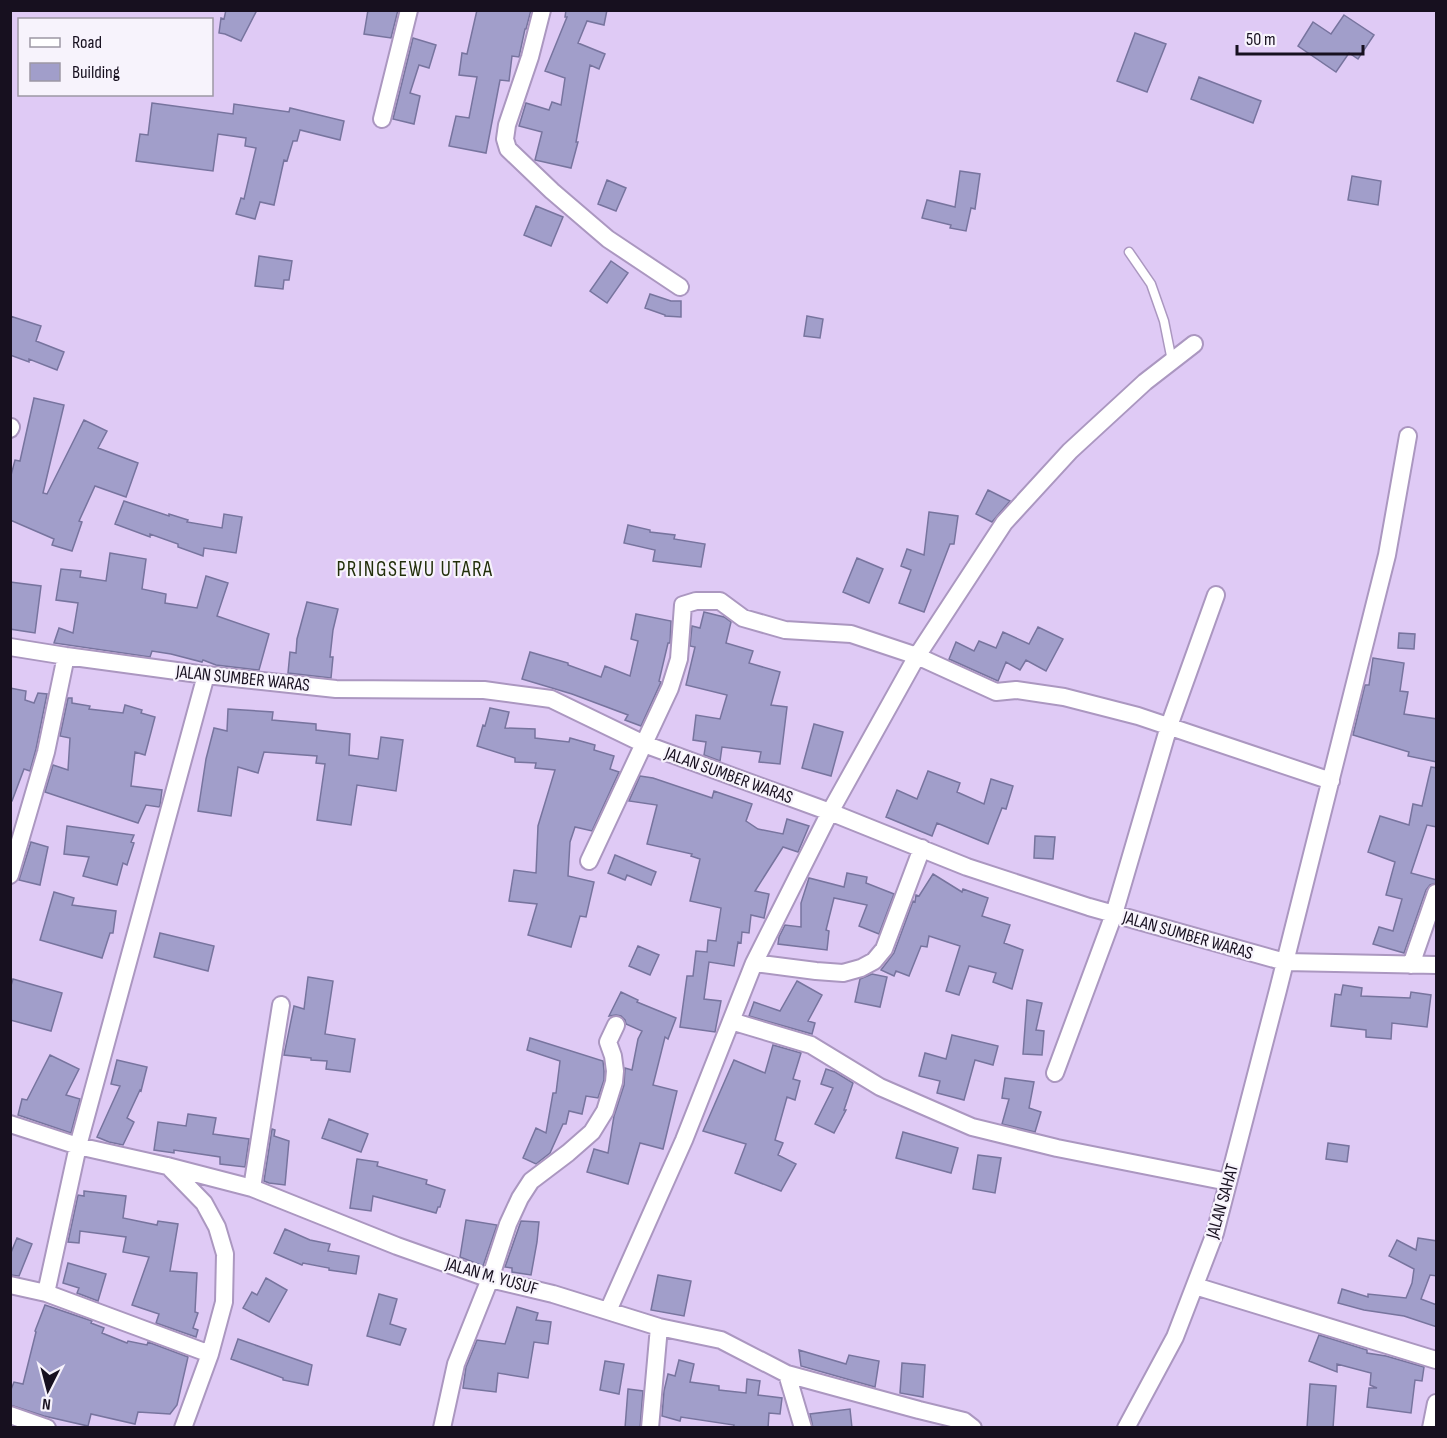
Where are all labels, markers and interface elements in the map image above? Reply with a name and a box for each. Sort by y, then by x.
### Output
legend [18,18,213,96]
scale bar [1237,18,1363,56]
text: 50 m [1246,29,1276,50]
text: Road [72,32,102,53]
text: Building [72,62,120,83]
district label: PRINGSEWU UTARA [336,557,494,582]
street label: JALAN SUMBER WARAS [174,661,311,696]
street label: JALAN SUMBER WARAS [661,742,796,808]
street label: JALAN SUMBER WARAS [1119,907,1256,964]
street label: JALAN SAHAT [1202,1161,1243,1242]
street label: JALAN M. YUSUF [442,1253,540,1300]
north arrow [18,1360,78,1420]
text: N [41,1394,52,1413]

